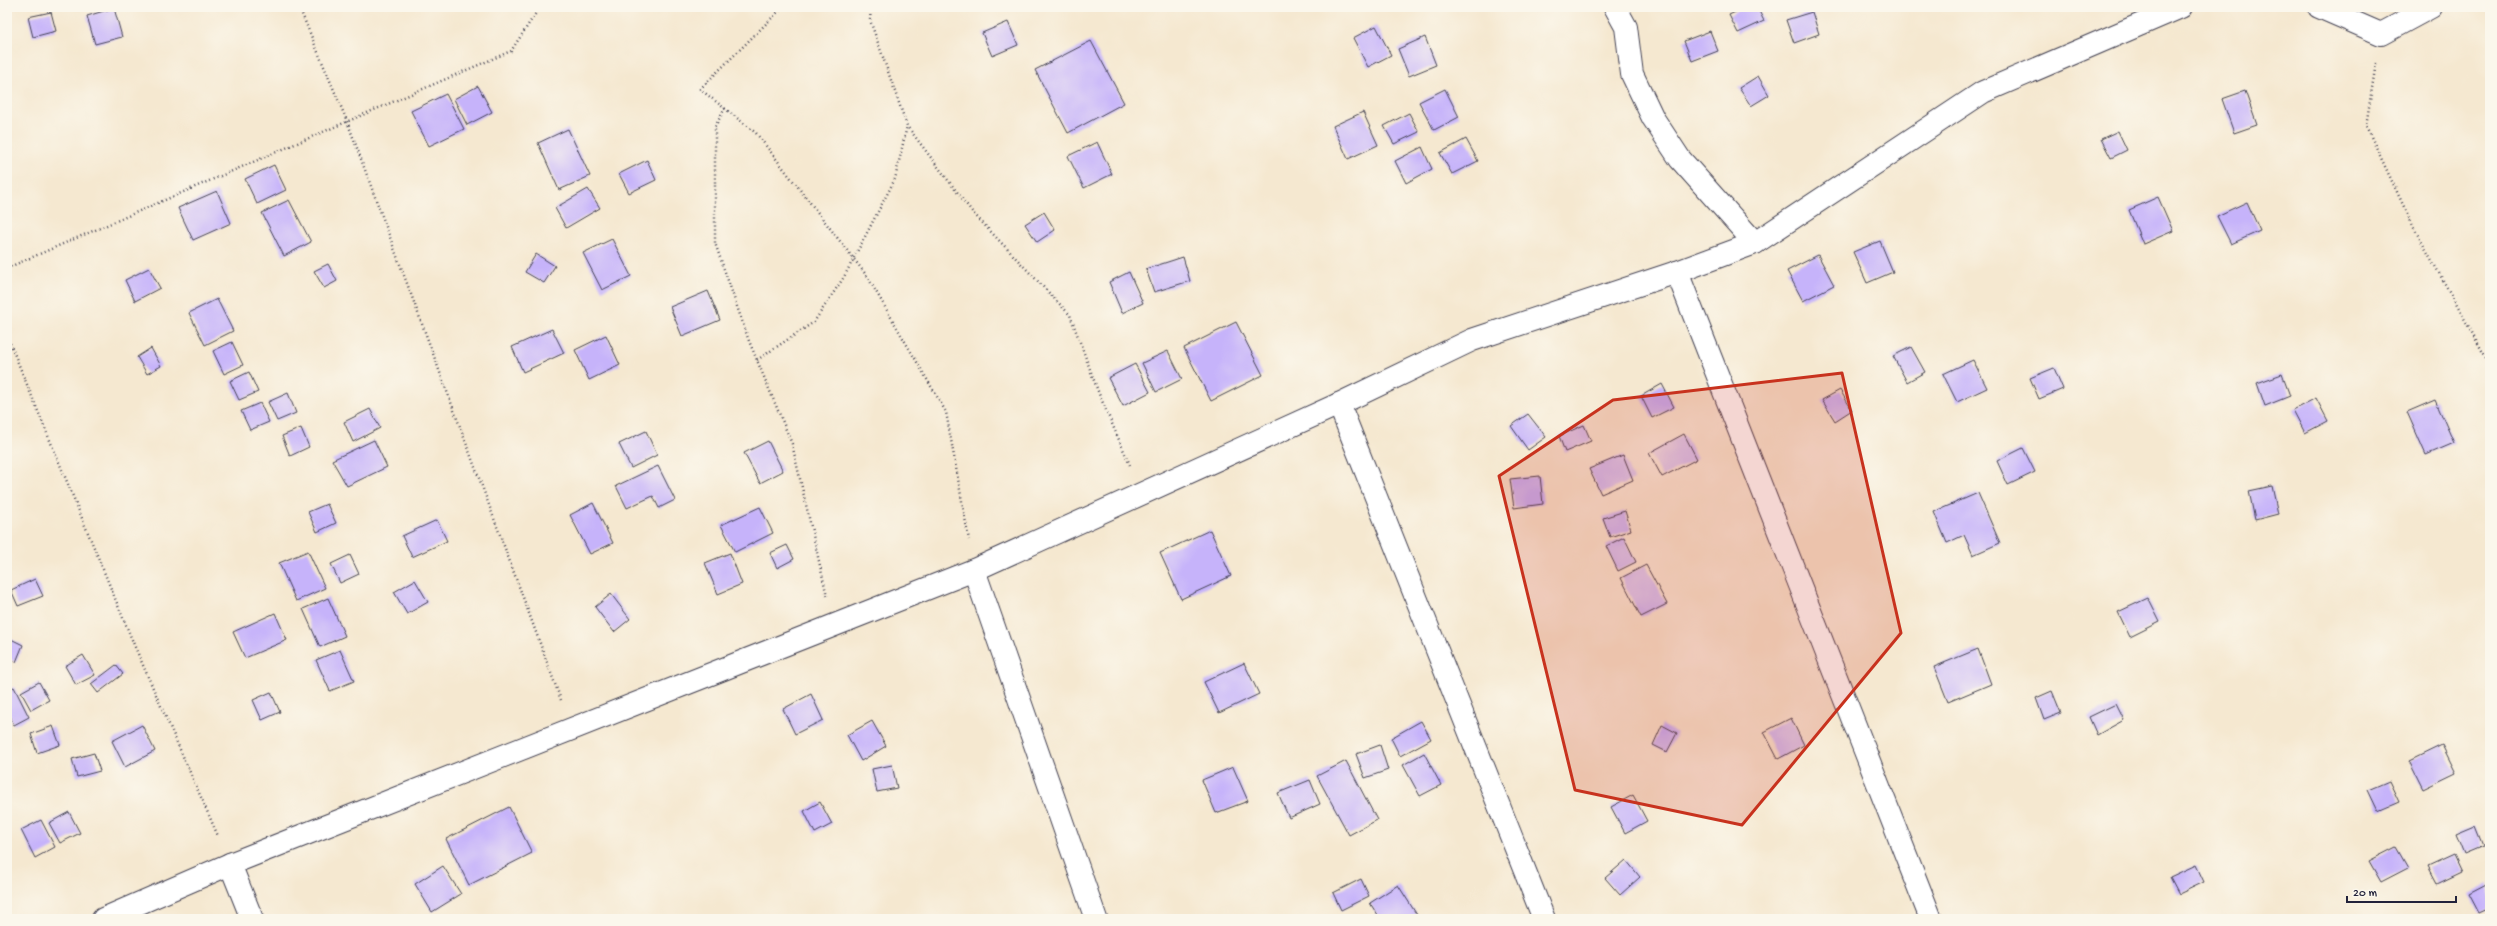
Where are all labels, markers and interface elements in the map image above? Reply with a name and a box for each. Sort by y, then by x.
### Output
scale bar [2347,878,2456,904]
text: 20 m [2353,887,2378,901]

